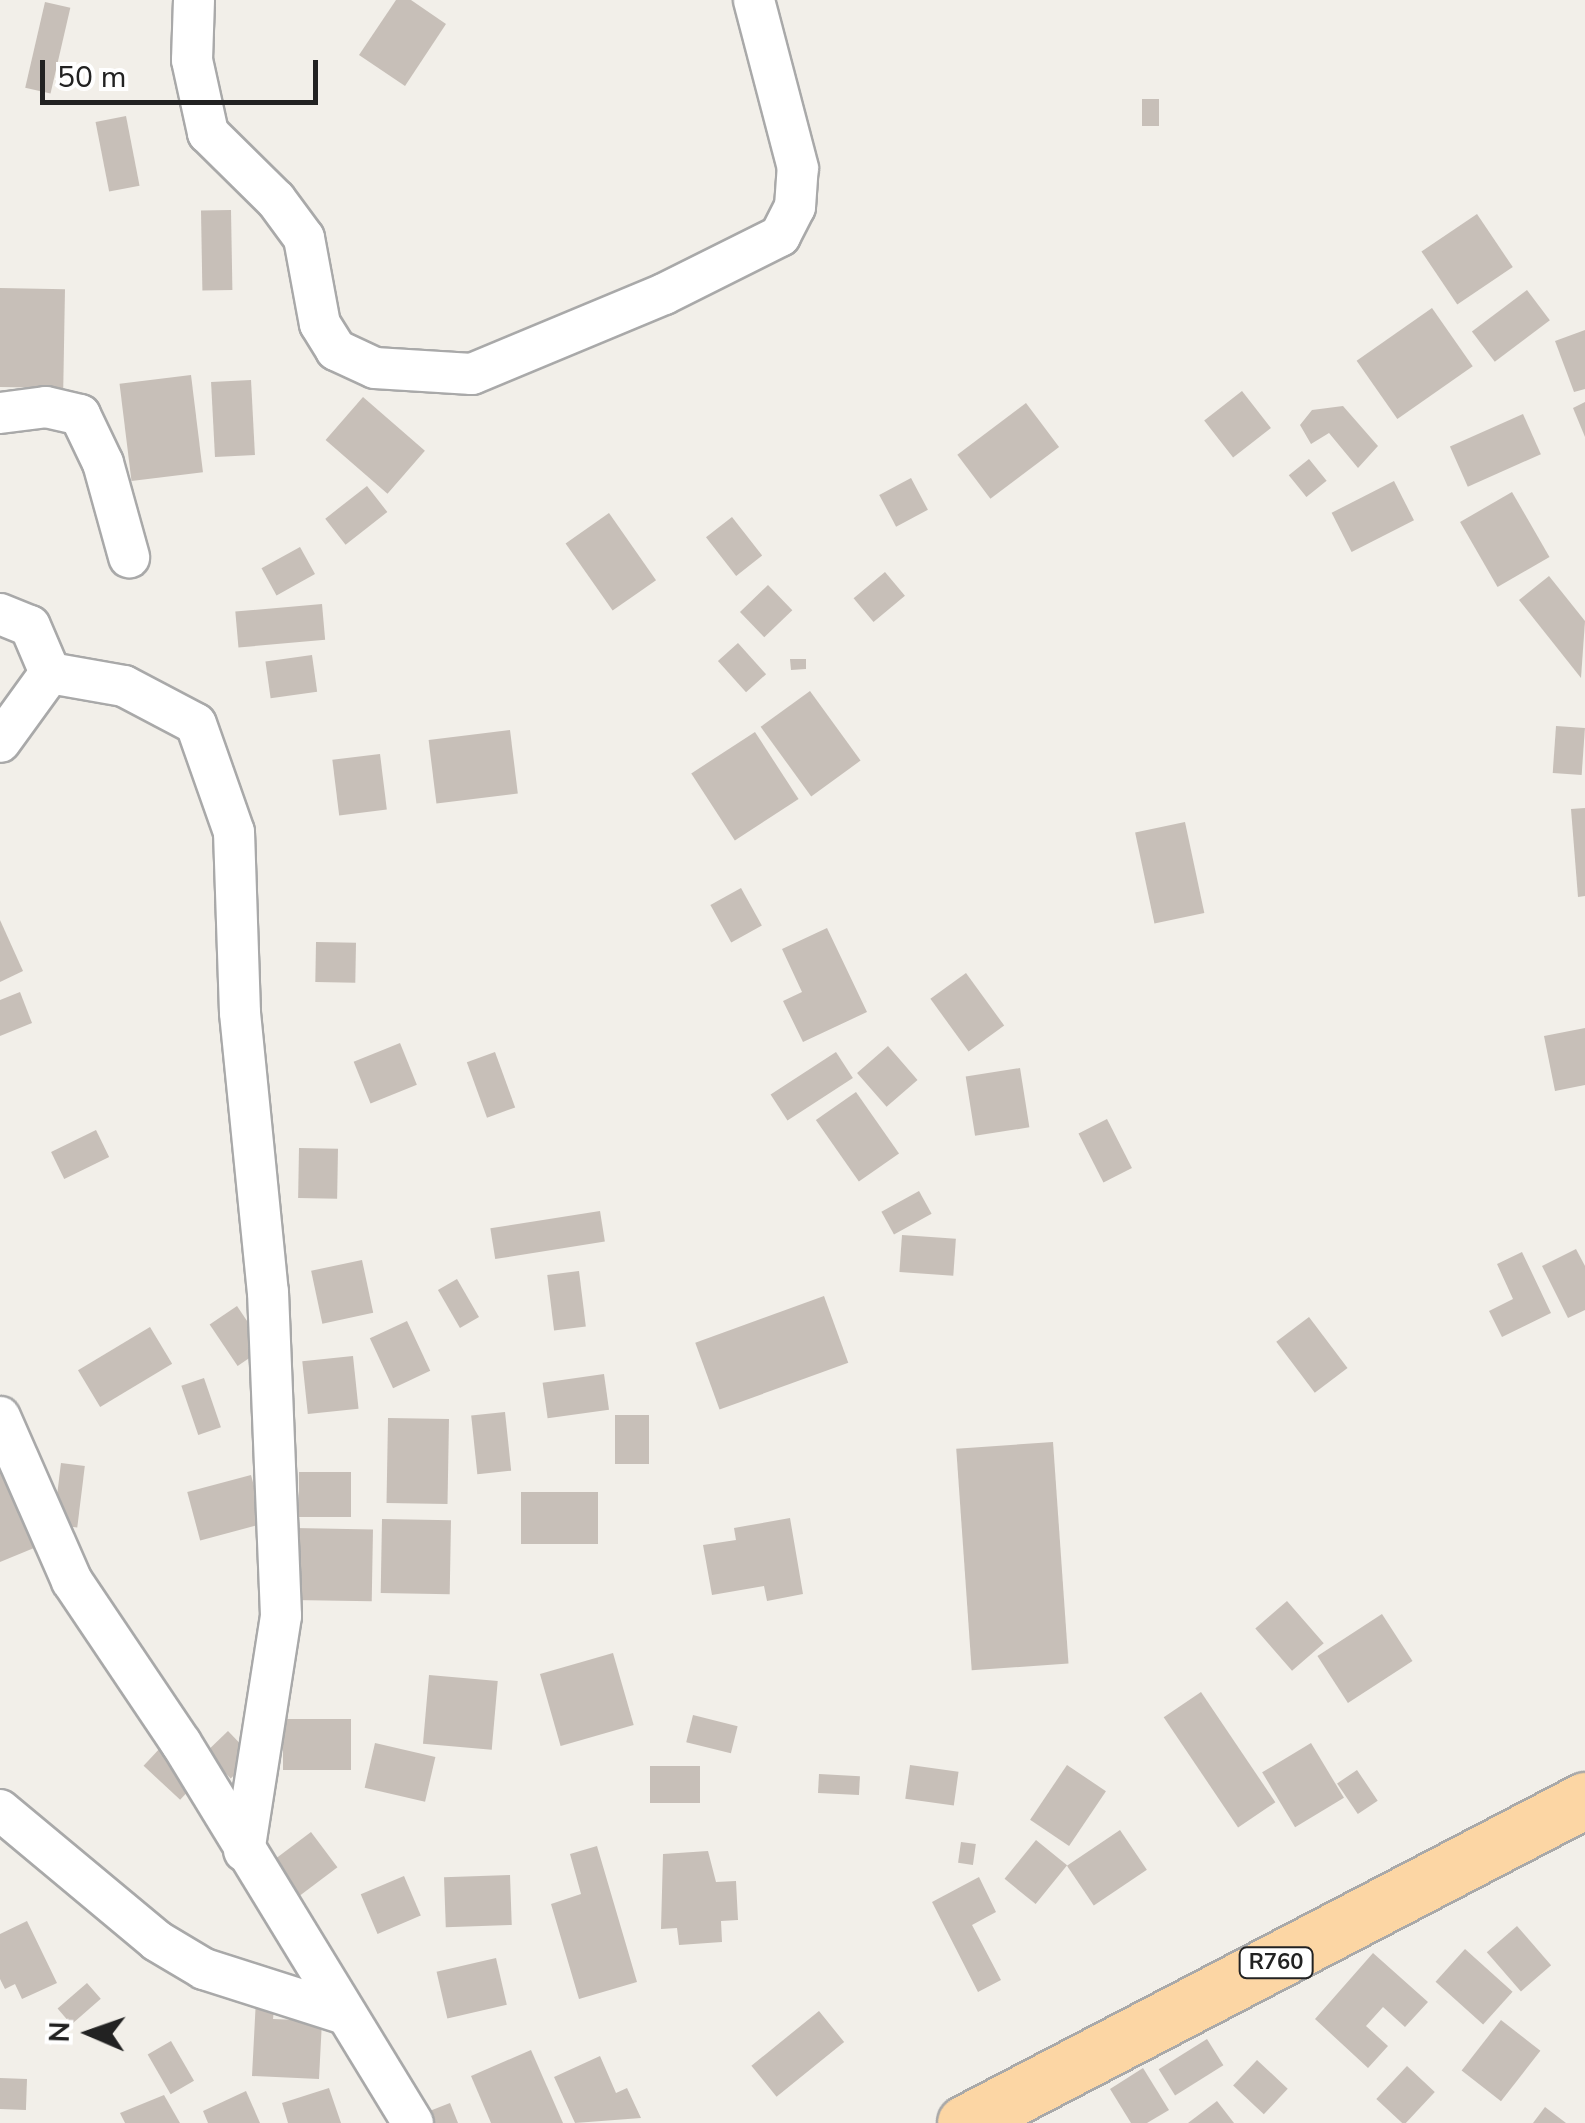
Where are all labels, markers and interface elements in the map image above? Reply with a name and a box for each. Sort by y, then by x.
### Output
scale bar [45,40,322,102]
text: 50 m [57,57,126,98]
road number: R760 [1238,1946,1314,1980]
north arrow [40,1983,140,2083]
text: N [41,2021,79,2043]

